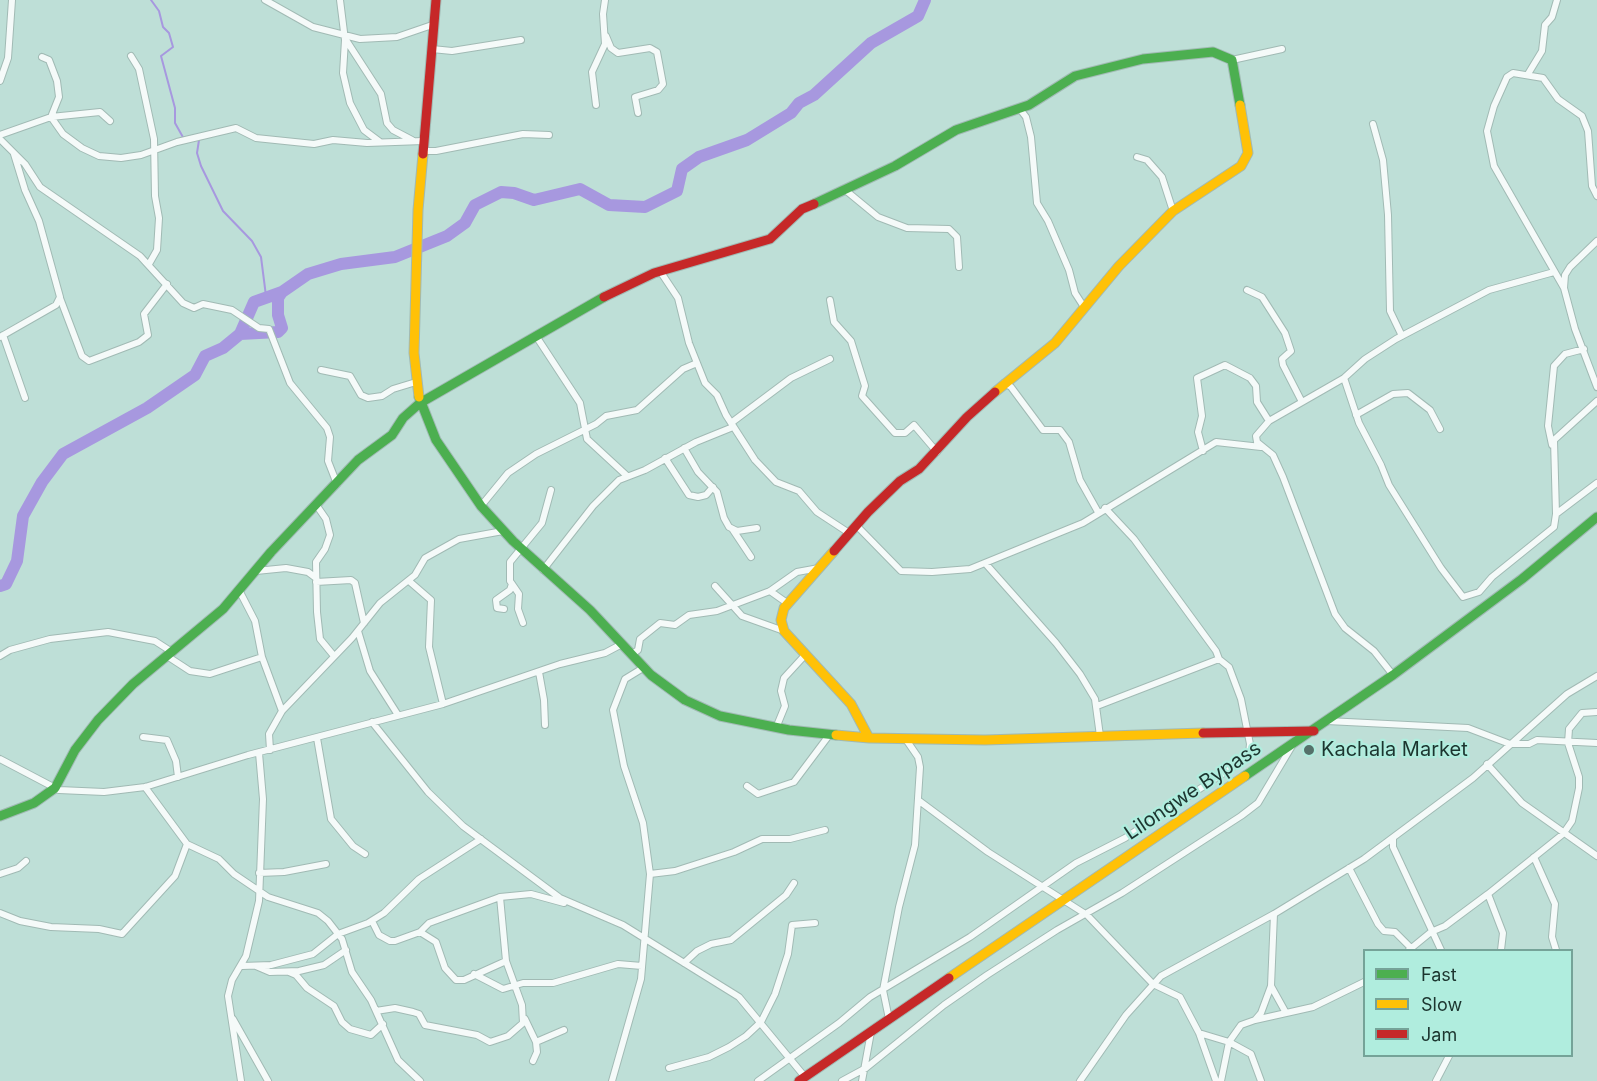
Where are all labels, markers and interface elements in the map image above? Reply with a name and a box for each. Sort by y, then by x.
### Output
street label: Lilongwe Bypass [1120,736,1266,846]
place label: Kachala Market [1321,738,1468,762]
marker: Kachala Market [1302,743,1316,757]
legend [1363,949,1573,1057]
text: Fast [1421,964,1457,985]
text: Slow [1421,994,1462,1015]
text: Jam [1421,1024,1457,1045]

